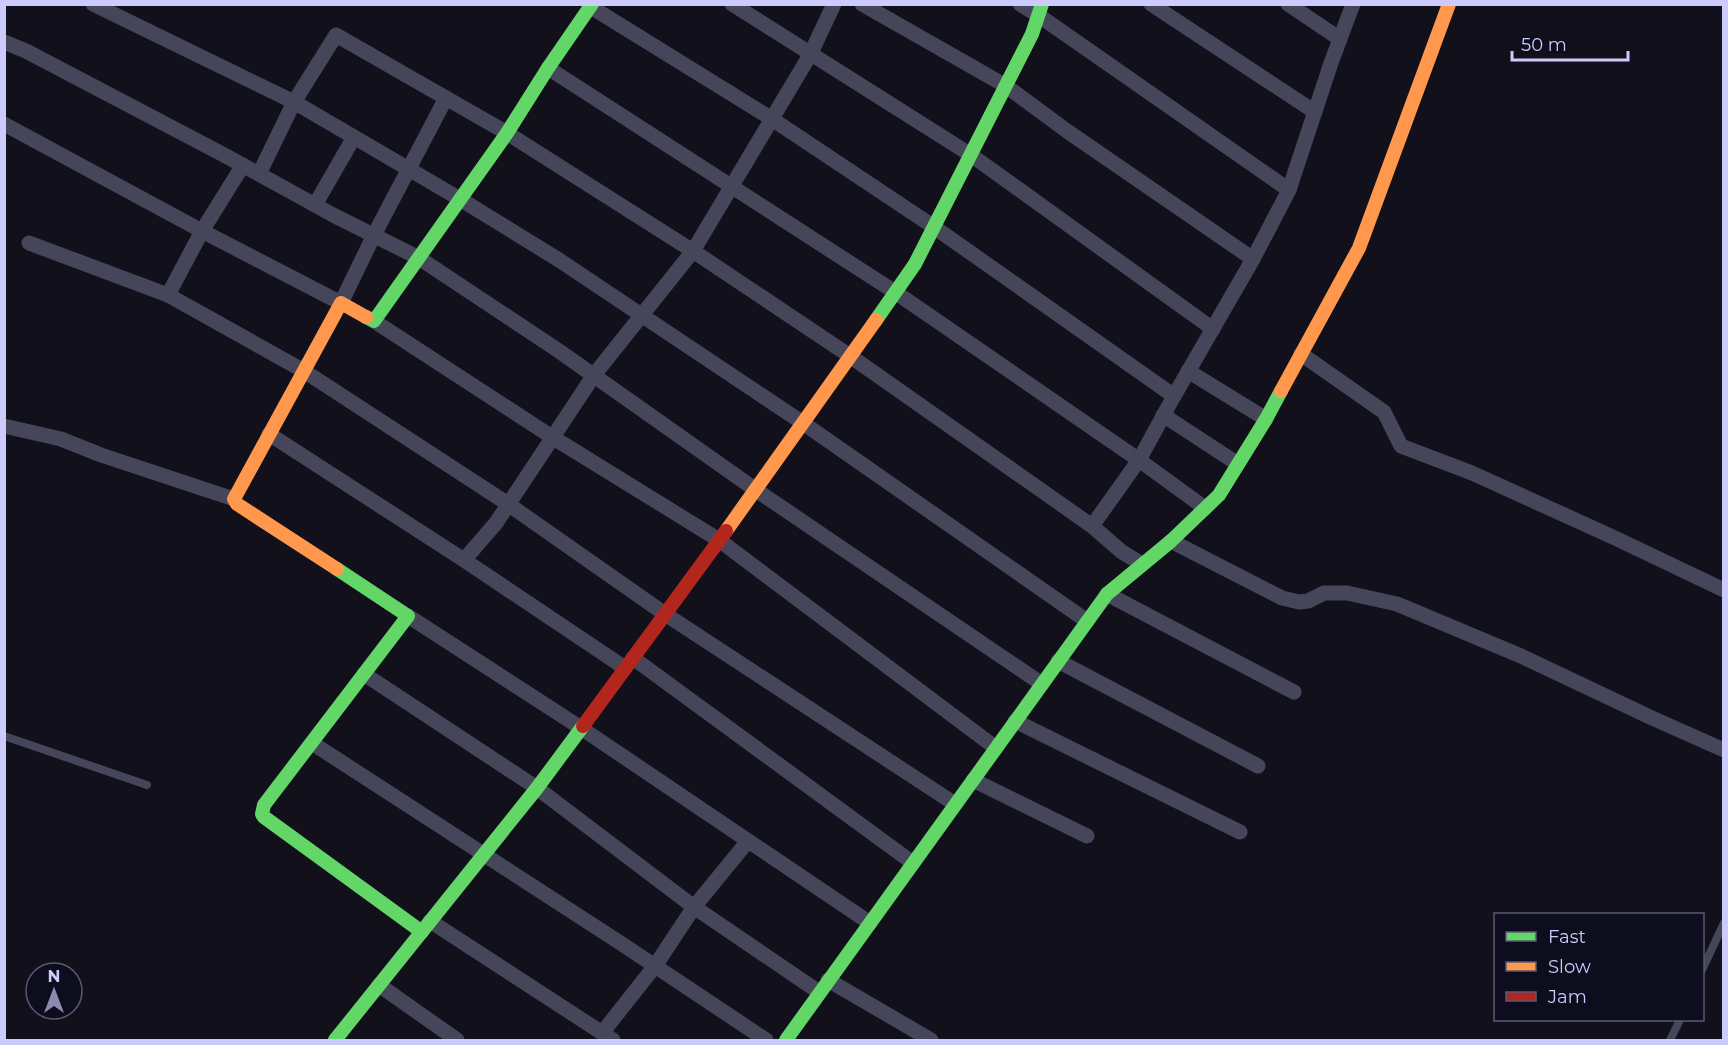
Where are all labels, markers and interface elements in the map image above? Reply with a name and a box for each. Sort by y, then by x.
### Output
scale bar [1512,24,1628,62]
text: 50 m [1521,34,1567,56]
legend [1494,913,1704,1021]
text: Fast [1548,926,1586,948]
text: Slow [1548,956,1591,978]
north arrow [24,961,84,1021]
text: N [48,967,60,986]
text: Jam [1547,986,1587,1008]

